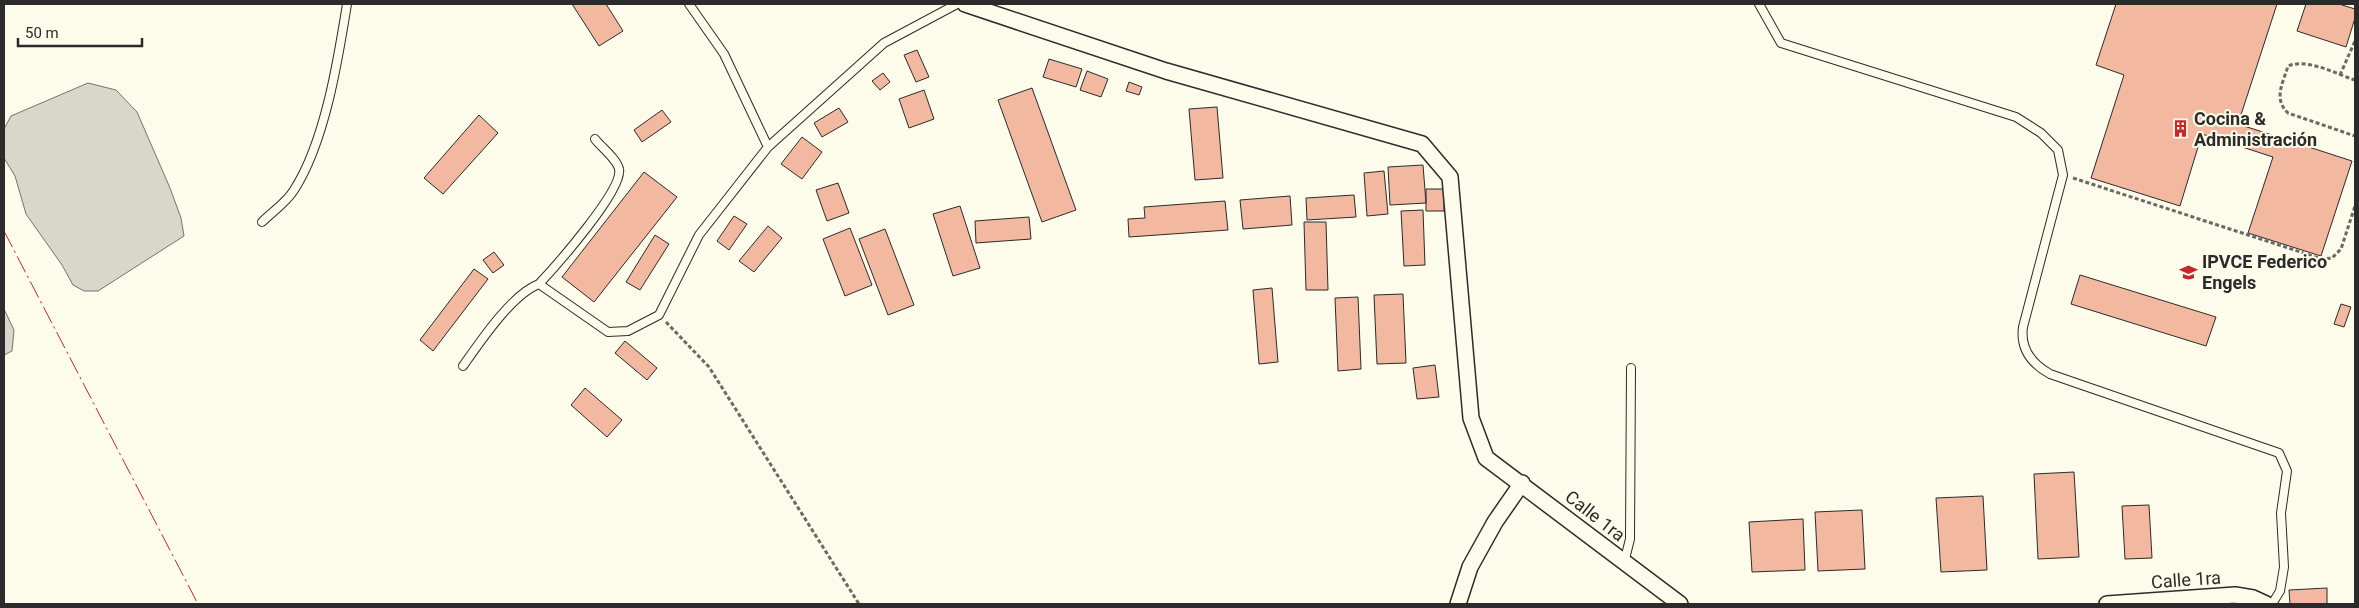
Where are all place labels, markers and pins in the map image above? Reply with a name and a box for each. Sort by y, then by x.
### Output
place label: Cocina & Administración [2194,108,2317,150]
building icon: Cocina & Administración [2170,119,2190,139]
place label: IPVCE Federico Engels [2202,251,2327,293]
school or university icon: IPVCE Federico Engels [2178,262,2198,282]

